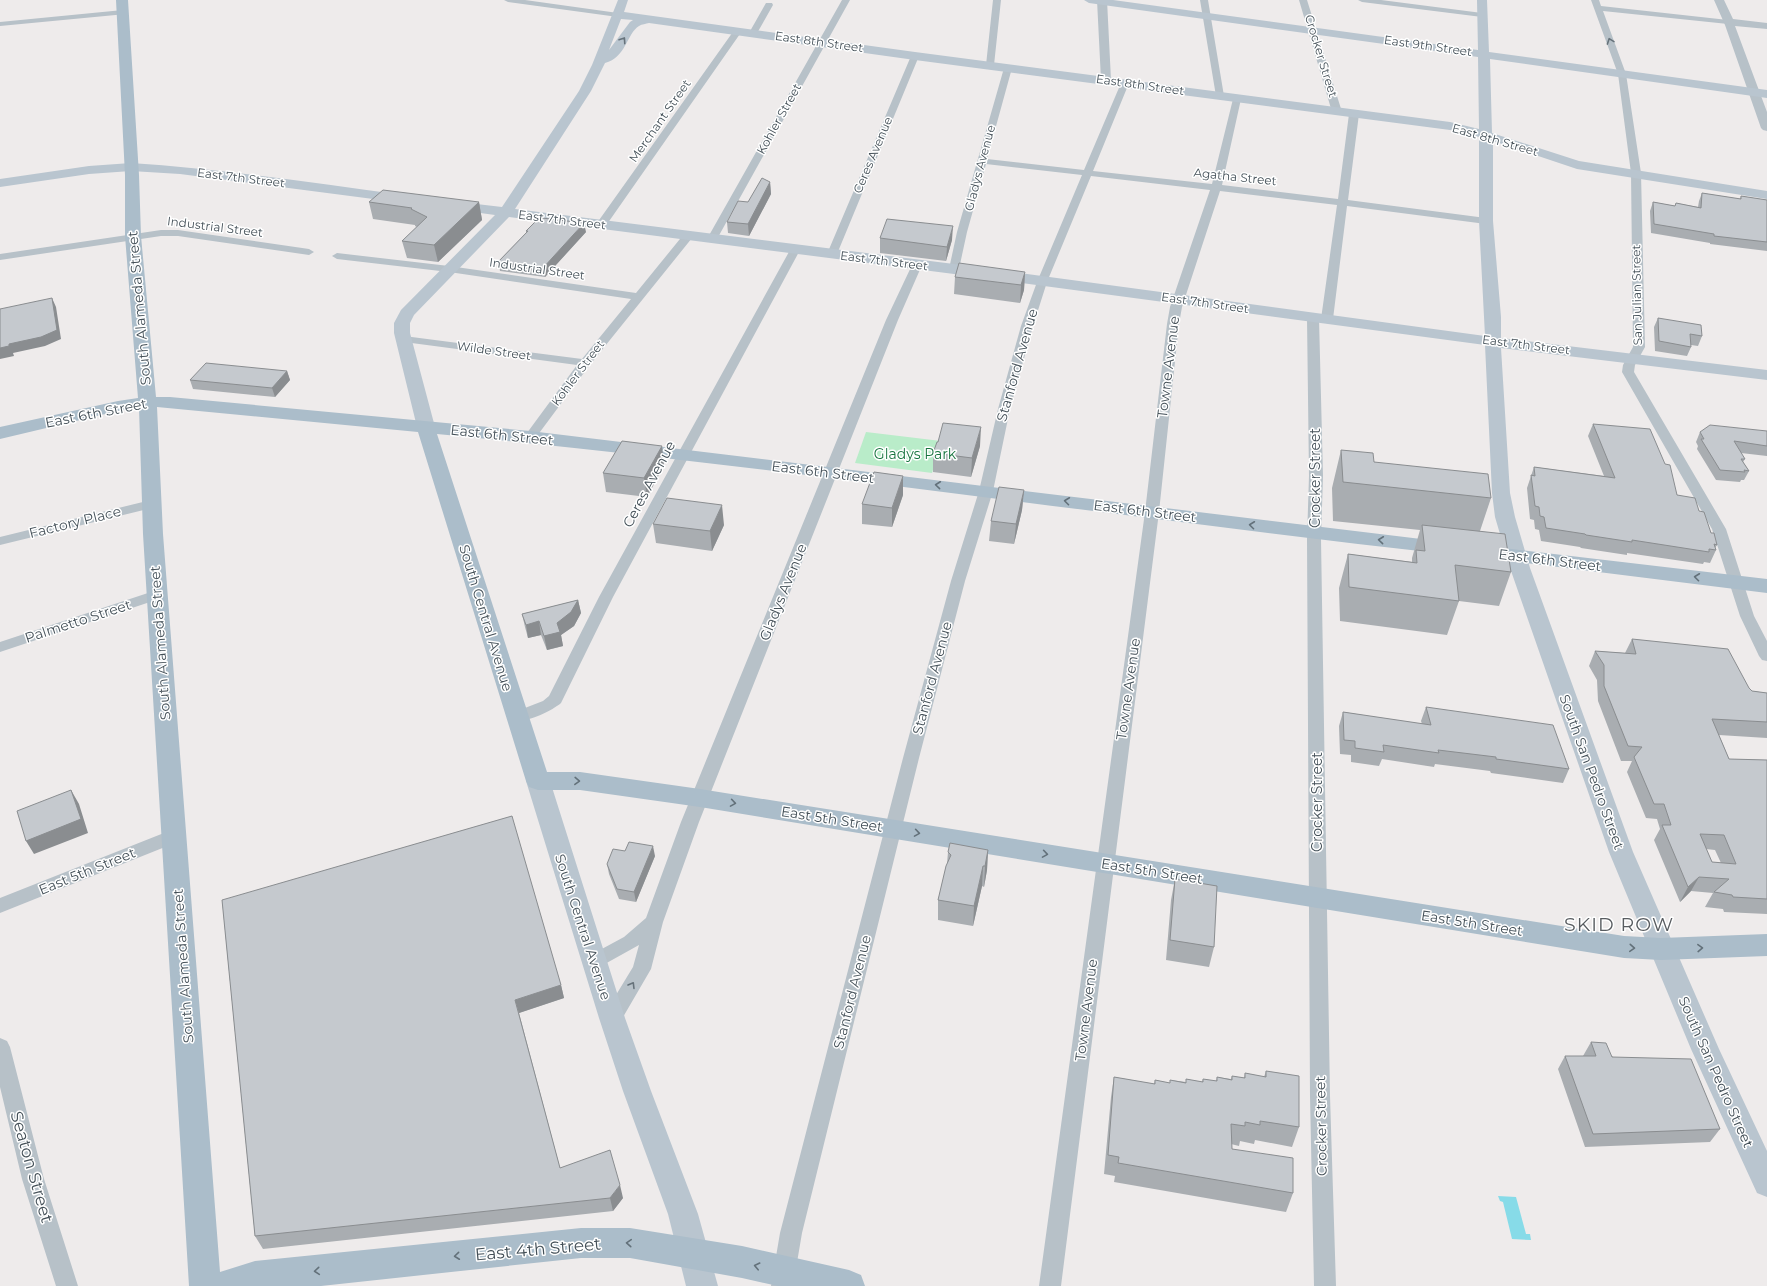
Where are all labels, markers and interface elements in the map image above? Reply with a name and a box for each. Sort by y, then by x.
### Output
street label: Crocker Street [1302,13,1341,99]
street label: East 8th Street [774,28,864,55]
street label: East 9th Street [1383,32,1473,59]
one-way arrow [618,38,625,45]
one-way arrow [1607,38,1615,45]
street label: East 8th Street [1095,71,1185,98]
street label: Merchant Street [625,76,694,165]
street label: Kohler Street [753,81,804,157]
street label: Ceres Avenue [850,114,895,195]
street label: East 8th Street [1450,120,1540,159]
street label: Gladys Avenue [961,123,998,213]
street label: East 7th Street [196,165,286,190]
street label: Agatha Street [1193,165,1277,188]
street label: East 7th Street [517,207,607,232]
street label: Industrial Street [166,213,264,240]
street label: South Alameda Street [123,230,155,386]
street label: San Julian Street [1628,244,1645,346]
street label: East 7th Street [839,248,929,273]
street label: Industrial Street [488,254,586,283]
street label: East 7th Street [1160,289,1250,316]
street label: Stanford Avenue [992,306,1042,424]
street label: Towne Avenue [1153,315,1183,419]
street label: East 7th Street [1481,332,1571,357]
street label: Kohler Street [548,337,607,409]
street label: Wilde Street [456,338,532,363]
street label: East 6th Street [44,394,149,432]
street label: East 6th Street [450,421,555,449]
street label: Crocker Street [1306,428,1324,528]
street label: Ceres Avenue [619,438,679,530]
park label: Gladys Park [874,445,957,463]
street label: East 6th Street [771,457,876,487]
one-way arrow [935,481,941,490]
street label: East 6th Street [1093,496,1198,526]
one-way arrow [1064,497,1070,506]
street label: Factory Place [27,502,123,542]
one-way arrow [1249,521,1255,530]
one-way arrow [1378,536,1384,545]
street label: Gladys Avenue [755,541,811,643]
street label: South Central Avenue [455,542,517,694]
street label: East 6th Street [1498,545,1603,575]
street label: South Alameda Street [146,565,174,721]
one-way arrow [1694,573,1700,582]
street label: Palmetto Street [23,595,134,647]
street label: Stanford Avenue [908,619,956,737]
street label: Towne Avenue [1112,637,1144,741]
street label: South San Pedro Street [1556,692,1629,852]
street label: Crocker Street [1308,752,1326,852]
one-way arrow [574,777,580,785]
one-way arrow [730,798,736,807]
street label: East 5th Street [780,802,884,836]
one-way arrow [913,828,920,837]
street label: East 5th Street [36,843,138,899]
one-way arrow [1042,849,1048,858]
street label: South Central Avenue [551,852,615,1002]
street label: East 5th Street [1100,854,1204,888]
street label: South Alameda Street [169,888,197,1044]
street label: East 5th Street [1420,906,1524,940]
district label: SKID ROW [1564,913,1674,936]
street label: Stanford Avenue [829,933,875,1051]
one-way arrow [1629,944,1635,953]
one-way arrow [1697,944,1703,952]
street label: Towne Avenue [1071,958,1101,1062]
one-way arrow [628,982,635,989]
street label: South San Pedro Street [1674,994,1758,1151]
street label: Crocker Street [1311,1076,1331,1176]
street label: Seaton Street [7,1109,57,1225]
street label: East 4th Street [474,1234,602,1264]
one-way arrow [626,1239,632,1248]
one-way arrow [454,1252,460,1261]
one-way arrow [753,1262,760,1270]
one-way arrow [314,1267,320,1276]

